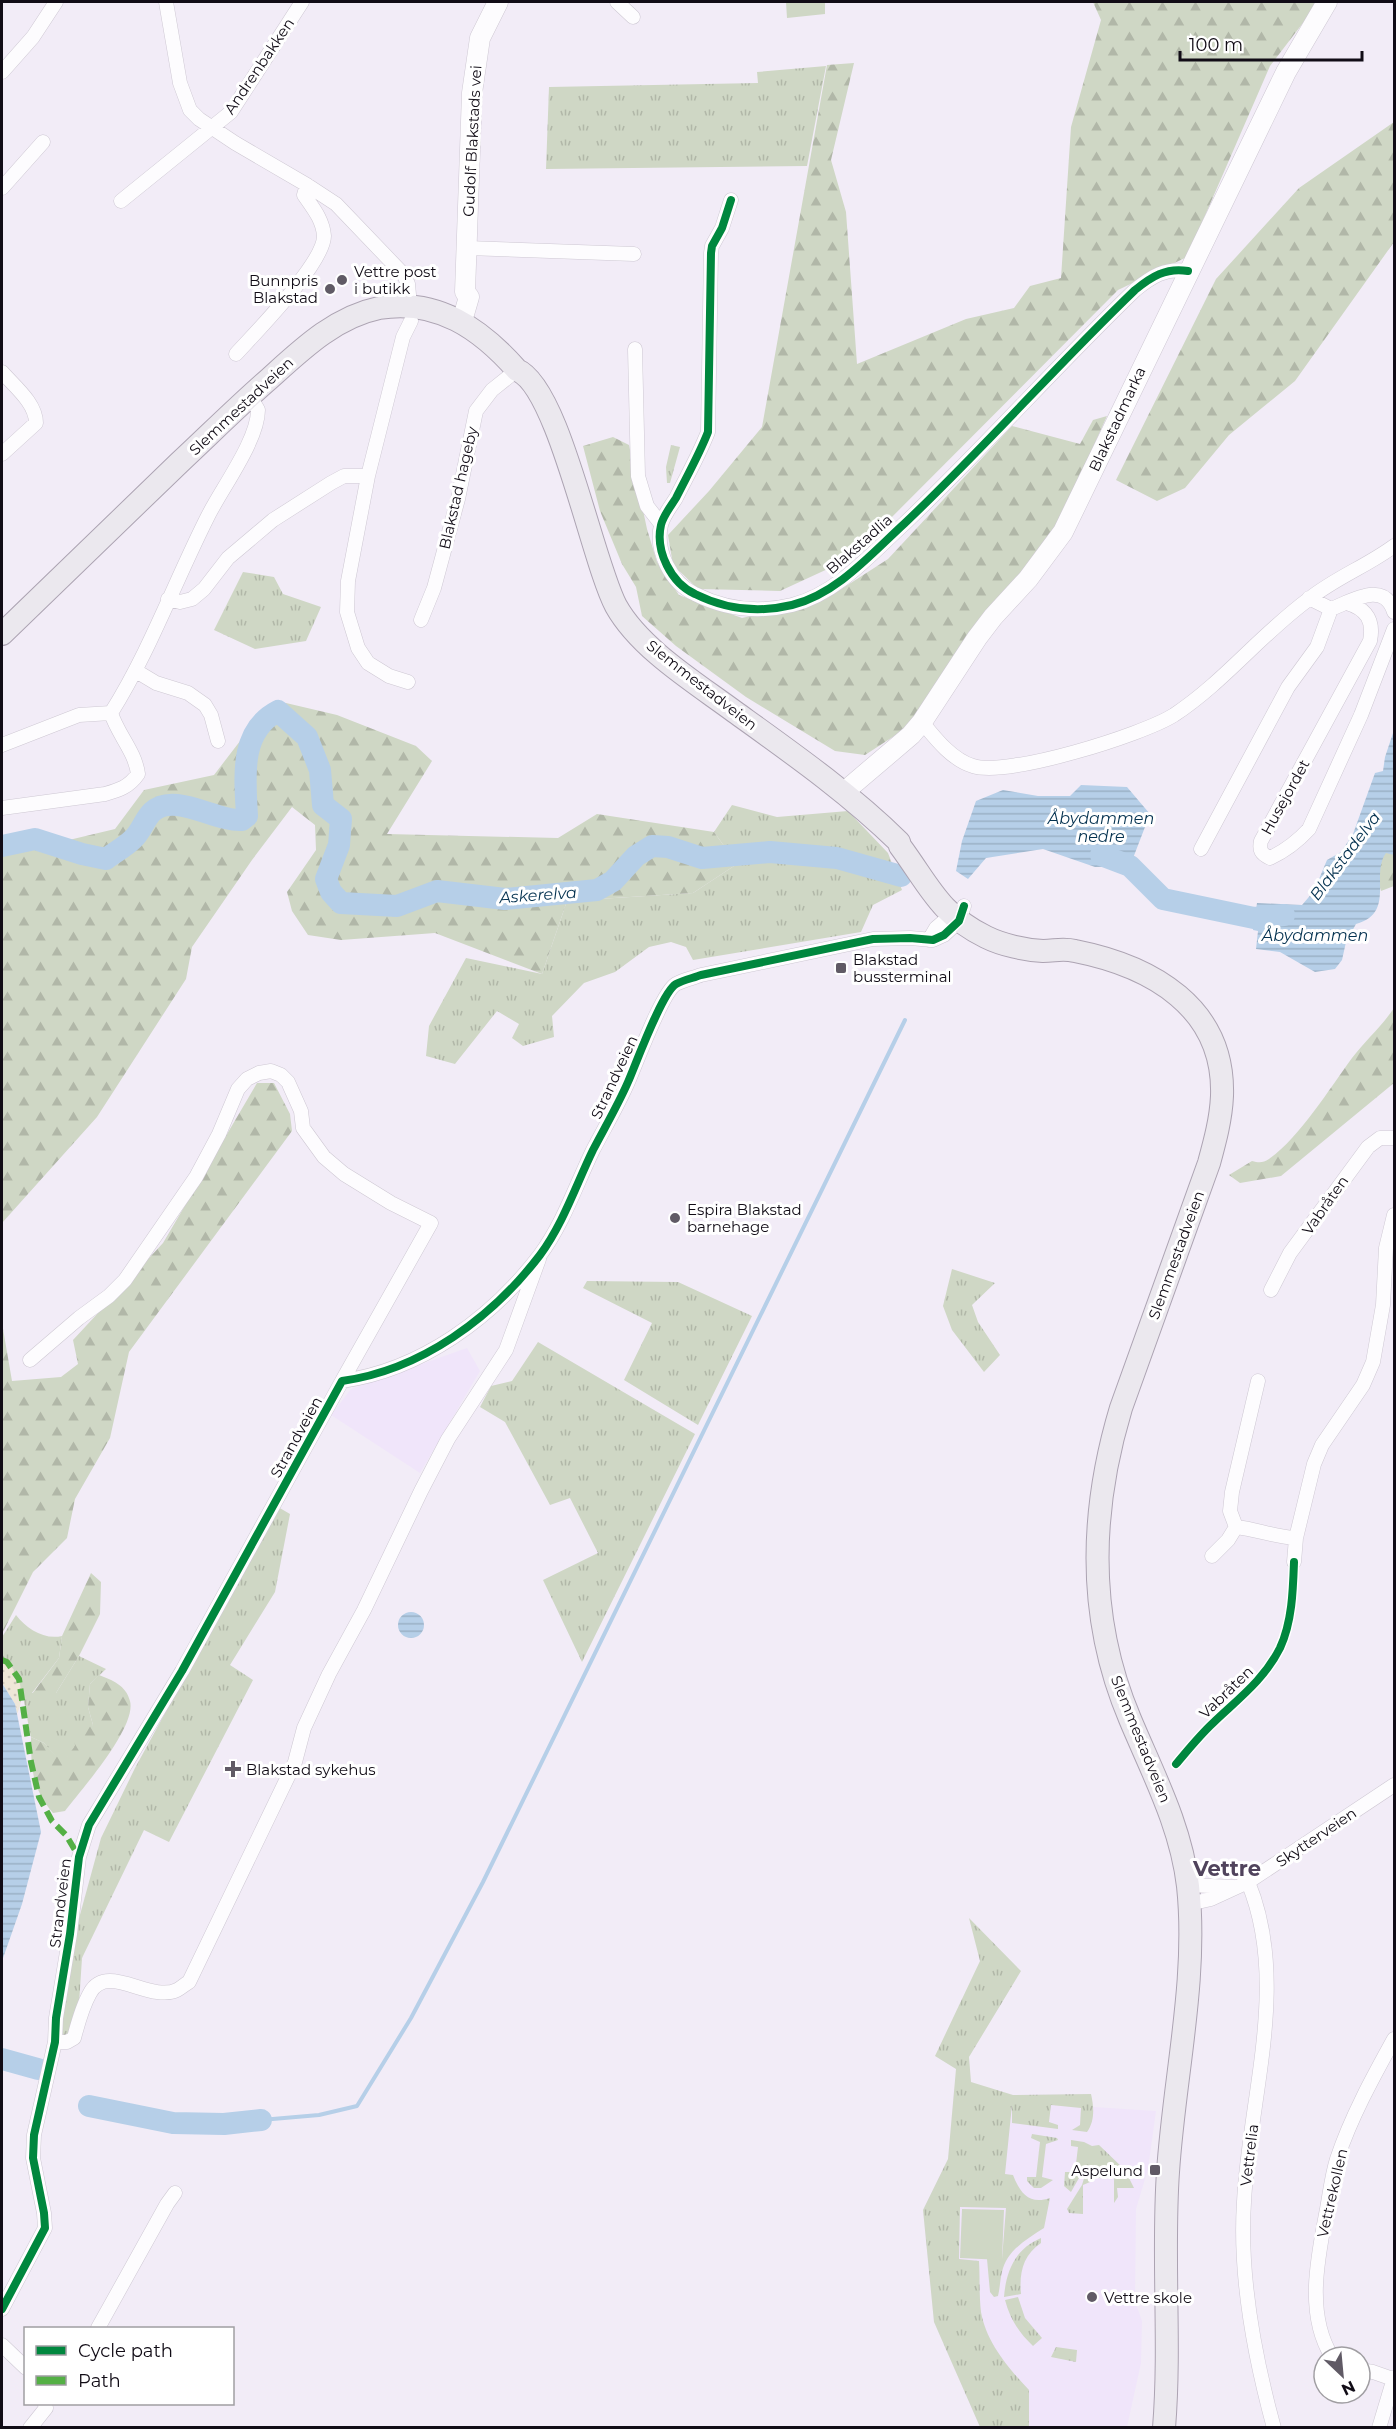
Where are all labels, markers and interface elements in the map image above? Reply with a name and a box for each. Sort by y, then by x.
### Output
street label: Andrenbakken [220,14,298,118]
scale bar [1180,24,1362,62]
text: 100 m [1189,34,1243,56]
street label: Gudolf Blakstads vei [459,65,485,217]
place label: Vettre post i butikk [354,262,436,298]
place label: Bunnpris Blakstad [249,271,318,307]
marker: Vettre post i butikk [335,273,349,287]
marker: Bunnpris Blakstad [323,282,337,296]
street label: Slemmestadveien [185,353,297,459]
street label: Blakstadmarka [1084,364,1150,474]
street label: Blakstad hageby [435,424,482,551]
street label: Blakstadlia [822,510,896,578]
street label: Slemmestadveien [643,636,761,734]
street label: Husejordet [1257,756,1313,838]
water label: Åbydammen nedre [1047,808,1154,846]
water label: Blakstadelva [1306,808,1384,904]
water label: Askerelva [498,883,577,907]
water label: Åbydammen [1261,925,1368,945]
place label: Blakstad bussterminal [853,950,952,986]
marker: Blakstad bussterminal [834,961,848,975]
street label: Strandveien [586,1032,642,1122]
street label: Vabråten [1298,1172,1352,1238]
street label: Slemmestadveien [1144,1188,1208,1322]
place label: Espira Blakstad barnehage [687,1200,802,1236]
marker: Espira Blakstad barnehage [668,1211,682,1225]
street label: Strandveien [266,1393,326,1481]
street label: Vabråten [1195,1662,1257,1722]
street label: Slemmestadveien [1107,1673,1175,1805]
marker: Blakstad sykehus [224,1760,242,1778]
place label: Blakstad sykehus [246,1760,376,1779]
street label: Skytterveien [1272,1803,1360,1871]
district label: Vettre [1192,1856,1261,1881]
street label: Strandveien [45,1857,75,1949]
street label: Vettrelia [1236,2123,1262,2187]
street label: Vettrekollen [1313,2147,1351,2239]
place label: Aspelund [1071,2161,1143,2180]
marker: Aspelund [1148,2163,1162,2177]
place label: Vettre skole [1104,2288,1192,2307]
marker: Vettre skole [1085,2290,1099,2304]
legend [24,2327,234,2405]
text: Cycle path [78,2340,173,2362]
north arrow [1312,2345,1372,2405]
text: Path [78,2370,121,2392]
text: N [1338,2377,1358,2399]

